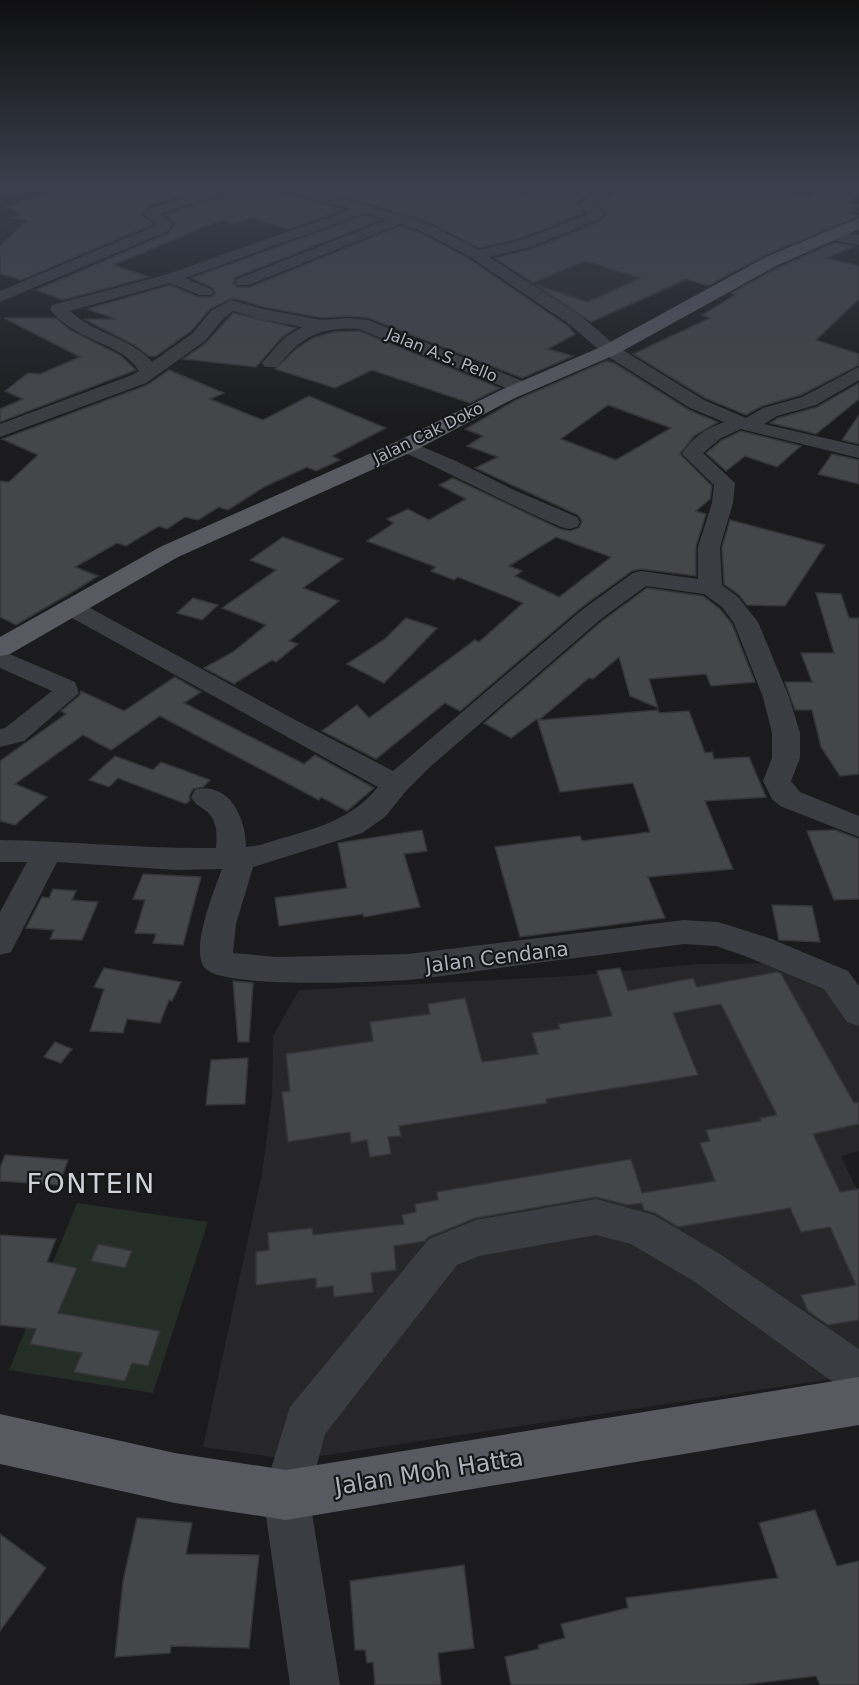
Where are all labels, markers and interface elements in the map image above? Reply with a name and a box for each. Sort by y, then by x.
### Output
street label: Jalan A.S. Pello [383,324,500,386]
street label: Jalan Cak Doko [369,398,486,468]
street label: Jalan Cendana [422,936,570,978]
district label: FONTEIN [26,1168,156,1199]
street label: Jalan Moh Hatta [331,1443,525,1501]

